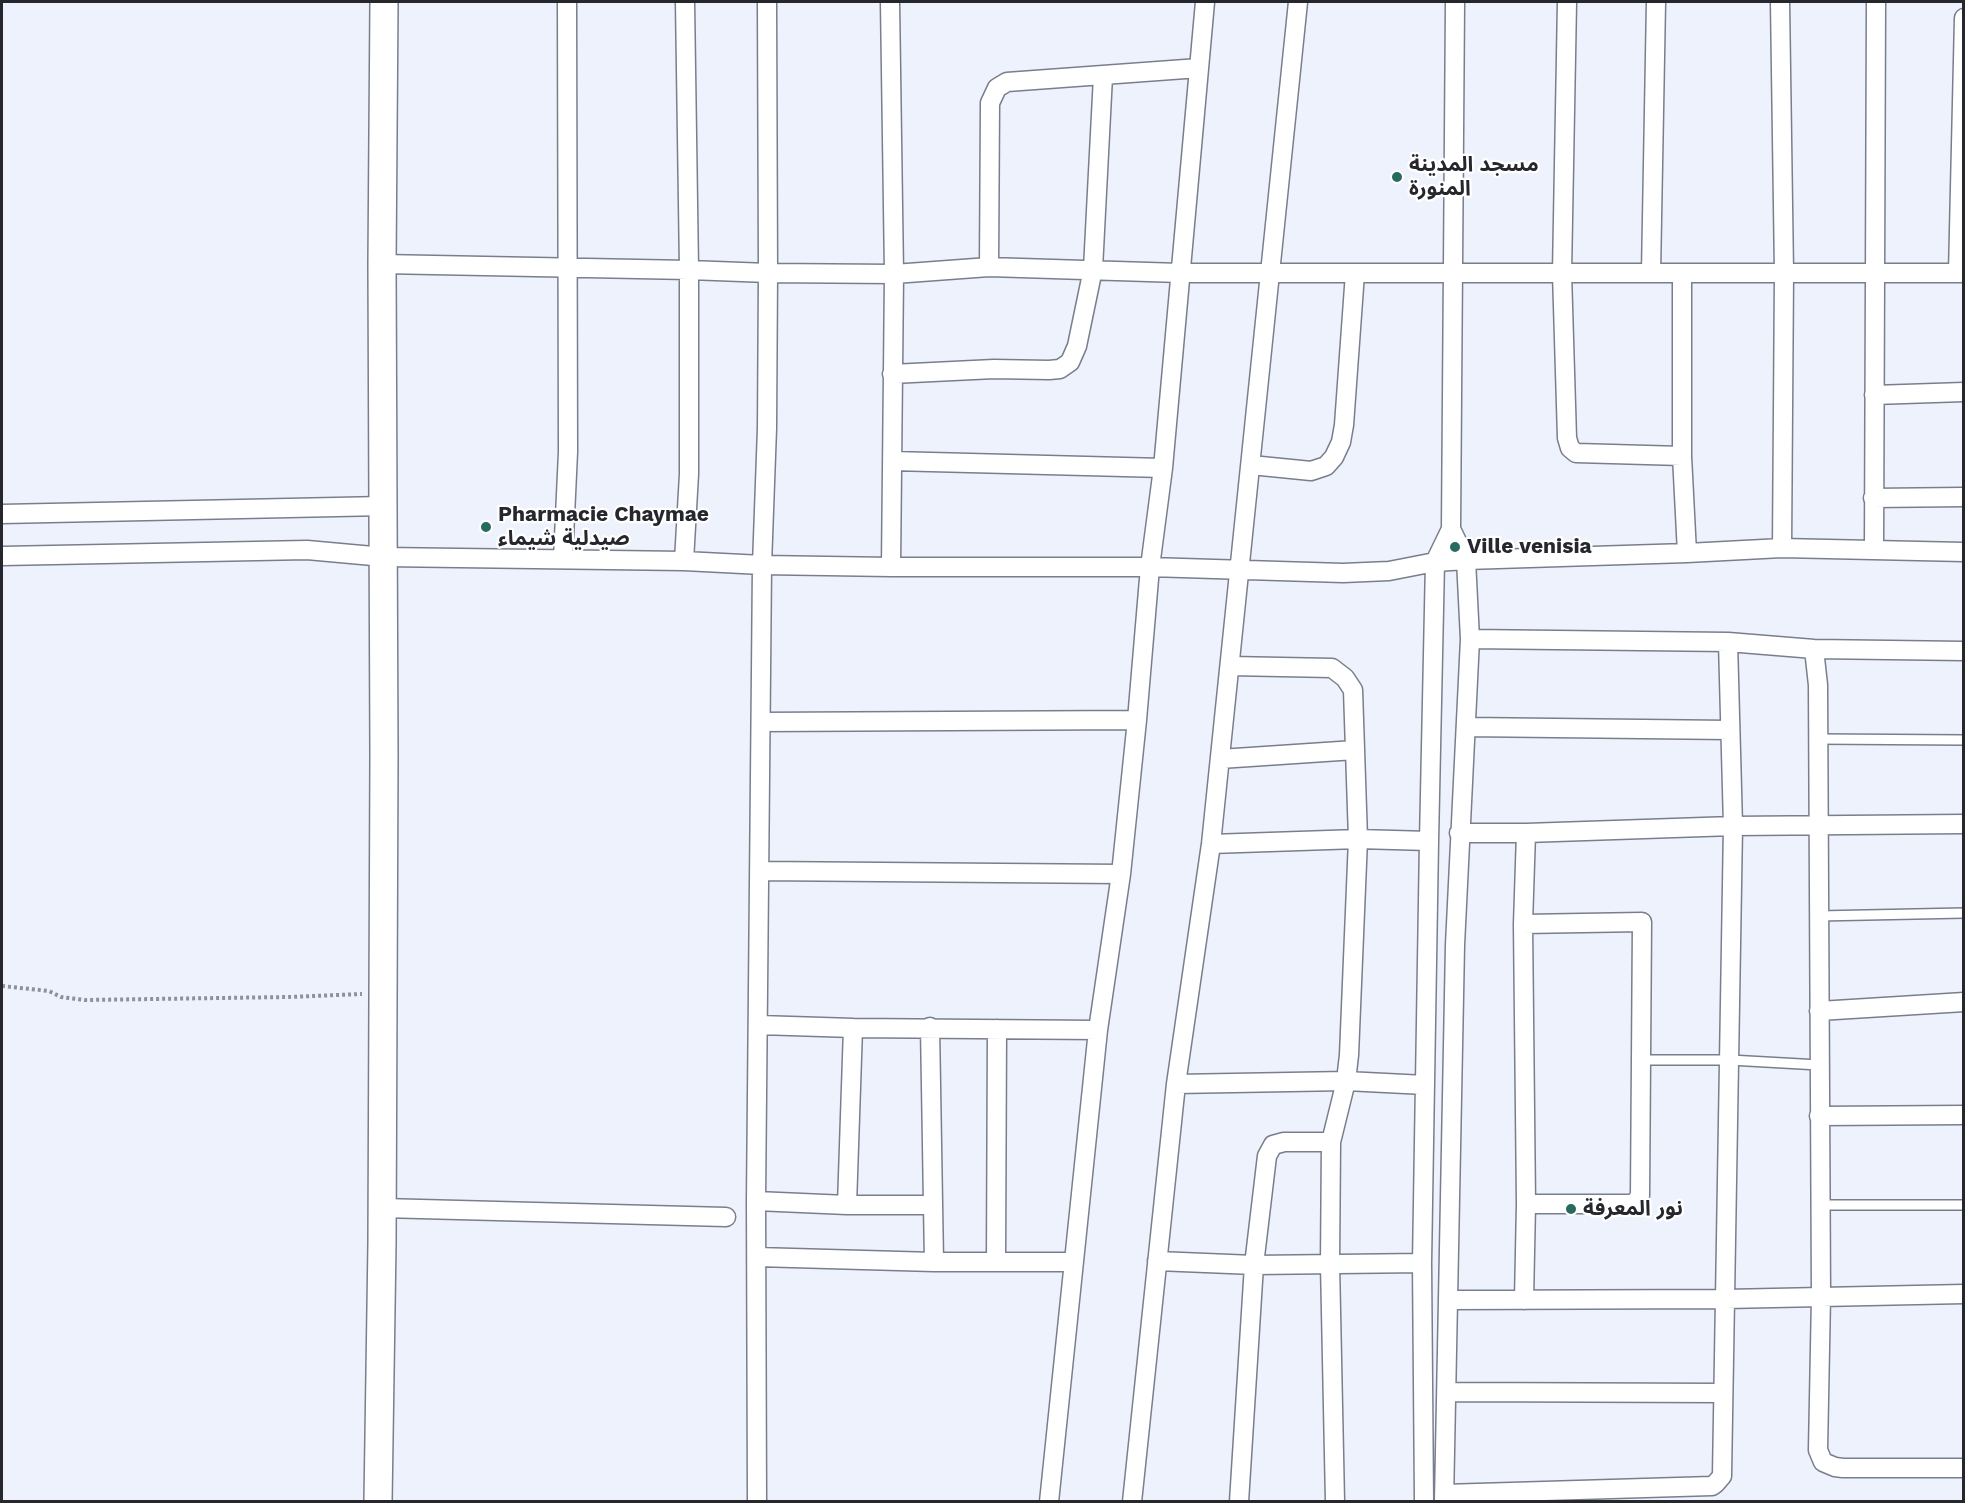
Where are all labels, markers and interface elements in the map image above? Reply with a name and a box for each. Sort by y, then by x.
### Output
place label: مسجد المدينة المنورة [1409,152,1539,202]
marker: مسجد المدينة المنورة [1390,170,1404,184]
place label: Pharmacie Chaymae صيدلية شيماء [498,502,709,552]
marker: Pharmacie Chaymae صيدلية شيماء [479,520,493,534]
place label: Ville venisia [1467,534,1592,560]
marker: Ville venisia [1448,540,1462,554]
place label: نور المعرفة [1583,1196,1683,1222]
marker: نور المعرفة [1564,1202,1578,1216]

